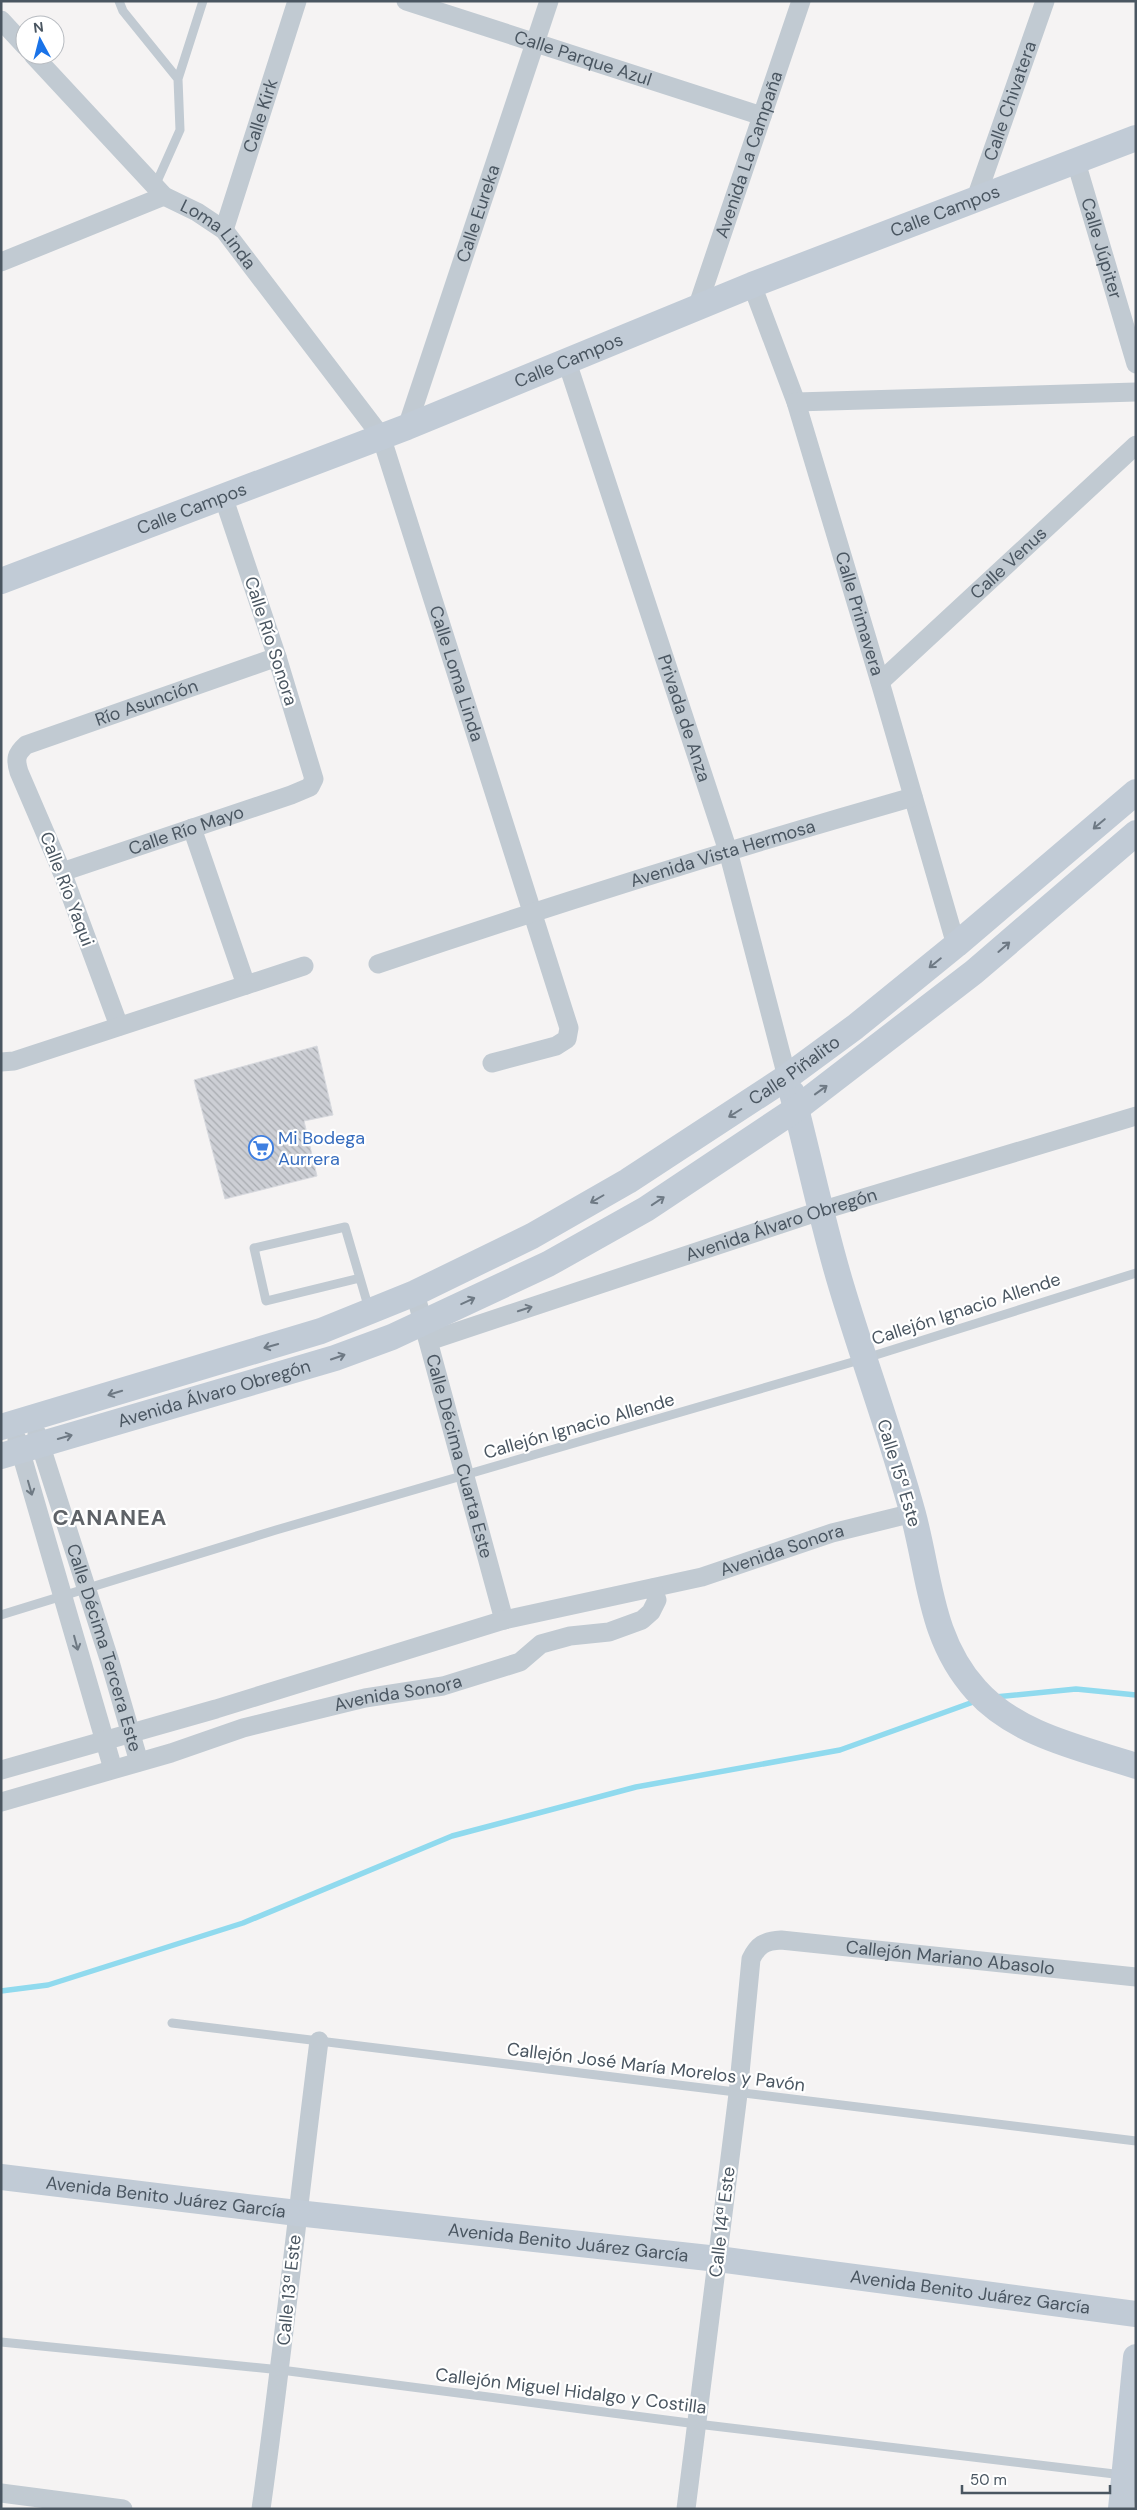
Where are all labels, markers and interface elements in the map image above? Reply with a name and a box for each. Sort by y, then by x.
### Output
north arrow [15,15,65,65]
text: N [32,18,45,37]
street label: Calle Parque Azul [511,25,655,92]
street label: Calle Chivatera [978,38,1042,164]
street label: Avenida La Campaña [710,68,788,241]
street label: Calle Kirk [237,76,283,156]
street label: Calle Eureka [451,162,506,266]
street label: Calle Campos [887,179,1003,243]
street label: Loma Linda [176,194,262,274]
street label: Calle Júpiter [1075,195,1128,302]
street label: Calle Campos [511,327,627,394]
street label: Calle Campos [133,477,250,540]
street label: Calle Venus [965,521,1052,605]
street label: Calle Primavera [830,549,889,679]
street label: Calle Río Sonora [239,573,303,709]
street label: Calle Loma Linda [424,603,489,745]
street label: Privada de Anza [652,651,716,785]
street label: Río Asunción [92,674,201,732]
street label: Calle Río Mayo [125,800,247,861]
street label: Avenida Vista Hermosa [627,814,818,893]
one-way arrow [1093,818,1106,829]
street label: Calle Río Yaqui [34,828,100,950]
one-way arrow [997,941,1010,952]
one-way arrow [928,957,941,968]
street label: Calle Piñalito [744,1030,845,1111]
one-way arrow [814,1085,828,1095]
one-way arrow [729,1108,743,1118]
place label: Mi Bodega Aurrera [278,1126,365,1171]
supermarket icon: Mi Bodega Aurrera [248,1135,274,1161]
street label: Avenida Álvaro Obregón [682,1183,880,1267]
one-way arrow [591,1194,605,1204]
one-way arrow [651,1196,665,1207]
street label: Callejón Ignacio Allende [868,1267,1064,1351]
one-way arrow [460,1296,475,1305]
one-way arrow [516,1304,532,1314]
one-way arrow [263,1342,279,1352]
one-way arrow [330,1351,346,1361]
street label: Calle Décima Cuarta Este [420,1351,499,1561]
street label: Avenida Álvaro Obregón [115,1354,313,1433]
street label: Callejón Ignacio Allende [481,1387,677,1465]
one-way arrow [107,1389,123,1399]
street label: Calle 15ª Este [871,1416,927,1530]
one-way arrow [56,1432,72,1442]
one-way arrow [26,1479,36,1495]
district label: CANANEA [53,1503,167,1532]
street label: Avenida Sonora [717,1518,847,1582]
street label: Calle Décima Tercera Este [61,1541,147,1754]
one-way arrow [72,1635,81,1651]
street label: Avenida Sonora [332,1669,465,1717]
street label: Callejón Mariano Abasolo [845,1935,1056,1980]
street label: Callejón José María Morelos y Pavón [506,2037,806,2097]
street label: Calle 14ª Este [703,2165,741,2279]
street label: Avenida Benito Juárez García [44,2171,287,2224]
street label: Avenida Benito Juárez García [447,2218,690,2268]
street label: Calle 13ª Este [271,2233,307,2347]
street label: Avenida Benito Juárez García [849,2265,1091,2320]
street label: Callejón Miguel Hidalgo y Costilla [434,2362,708,2420]
scale bar [962,2462,1110,2494]
text: 50 m [970,2470,1007,2490]

